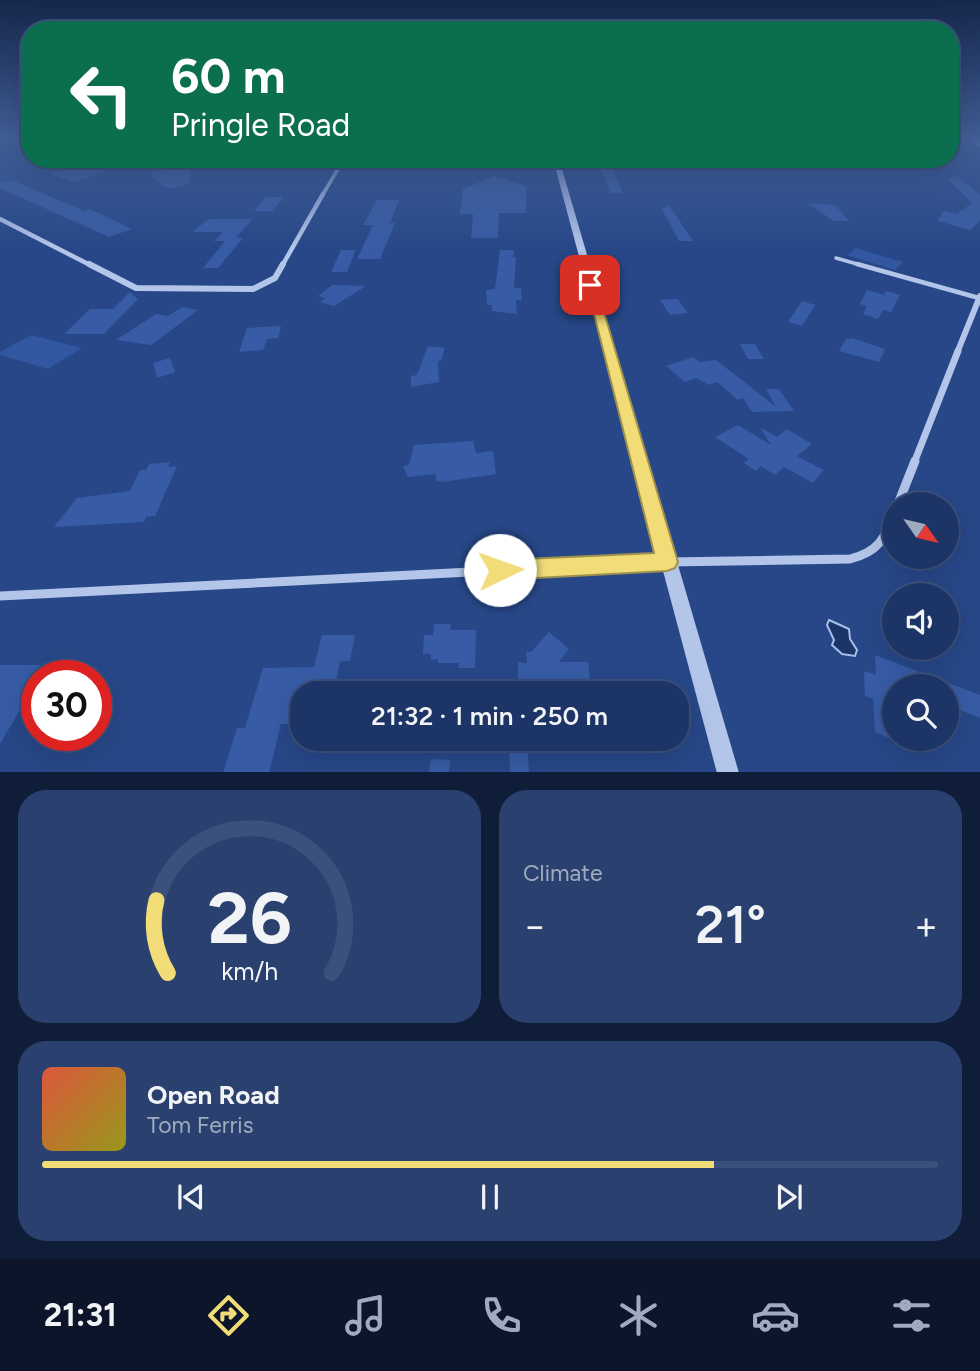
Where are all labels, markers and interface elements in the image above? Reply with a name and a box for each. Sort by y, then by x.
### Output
text: 60 m [171,46,286,105]
icon: left [56,49,147,140]
text: Pringle Road [171,106,350,144]
pin [560,255,620,315]
icon: arrive [571,266,609,304]
north arrow [882,492,959,569]
map controls [882,492,959,751]
position arrow [463,533,537,607]
button: sound [882,583,959,660]
speed limit sign: 30 [21,660,112,751]
button: search [882,674,959,751]
text: 21:32 · 1 min · 250 m [371,700,608,732]
text: Climate [523,859,602,887]
text: 26 [207,874,292,961]
text: 21° [695,894,766,956]
text: − [523,903,547,949]
text: + [914,903,938,949]
text: km/h [221,955,278,985]
text: Open Road [147,1079,280,1111]
text: Tom Ferris [147,1111,253,1139]
icon: previous [172,1178,210,1216]
icon: pause [471,1178,509,1216]
icon: next [770,1178,808,1216]
icon: directions [204,1291,253,1340]
icon: music [341,1291,390,1340]
icon: phone [477,1291,526,1340]
icon: climate [614,1291,663,1340]
icon: car [751,1291,800,1340]
icon: filters [887,1291,936,1340]
text: 21:31 [44,1296,117,1334]

